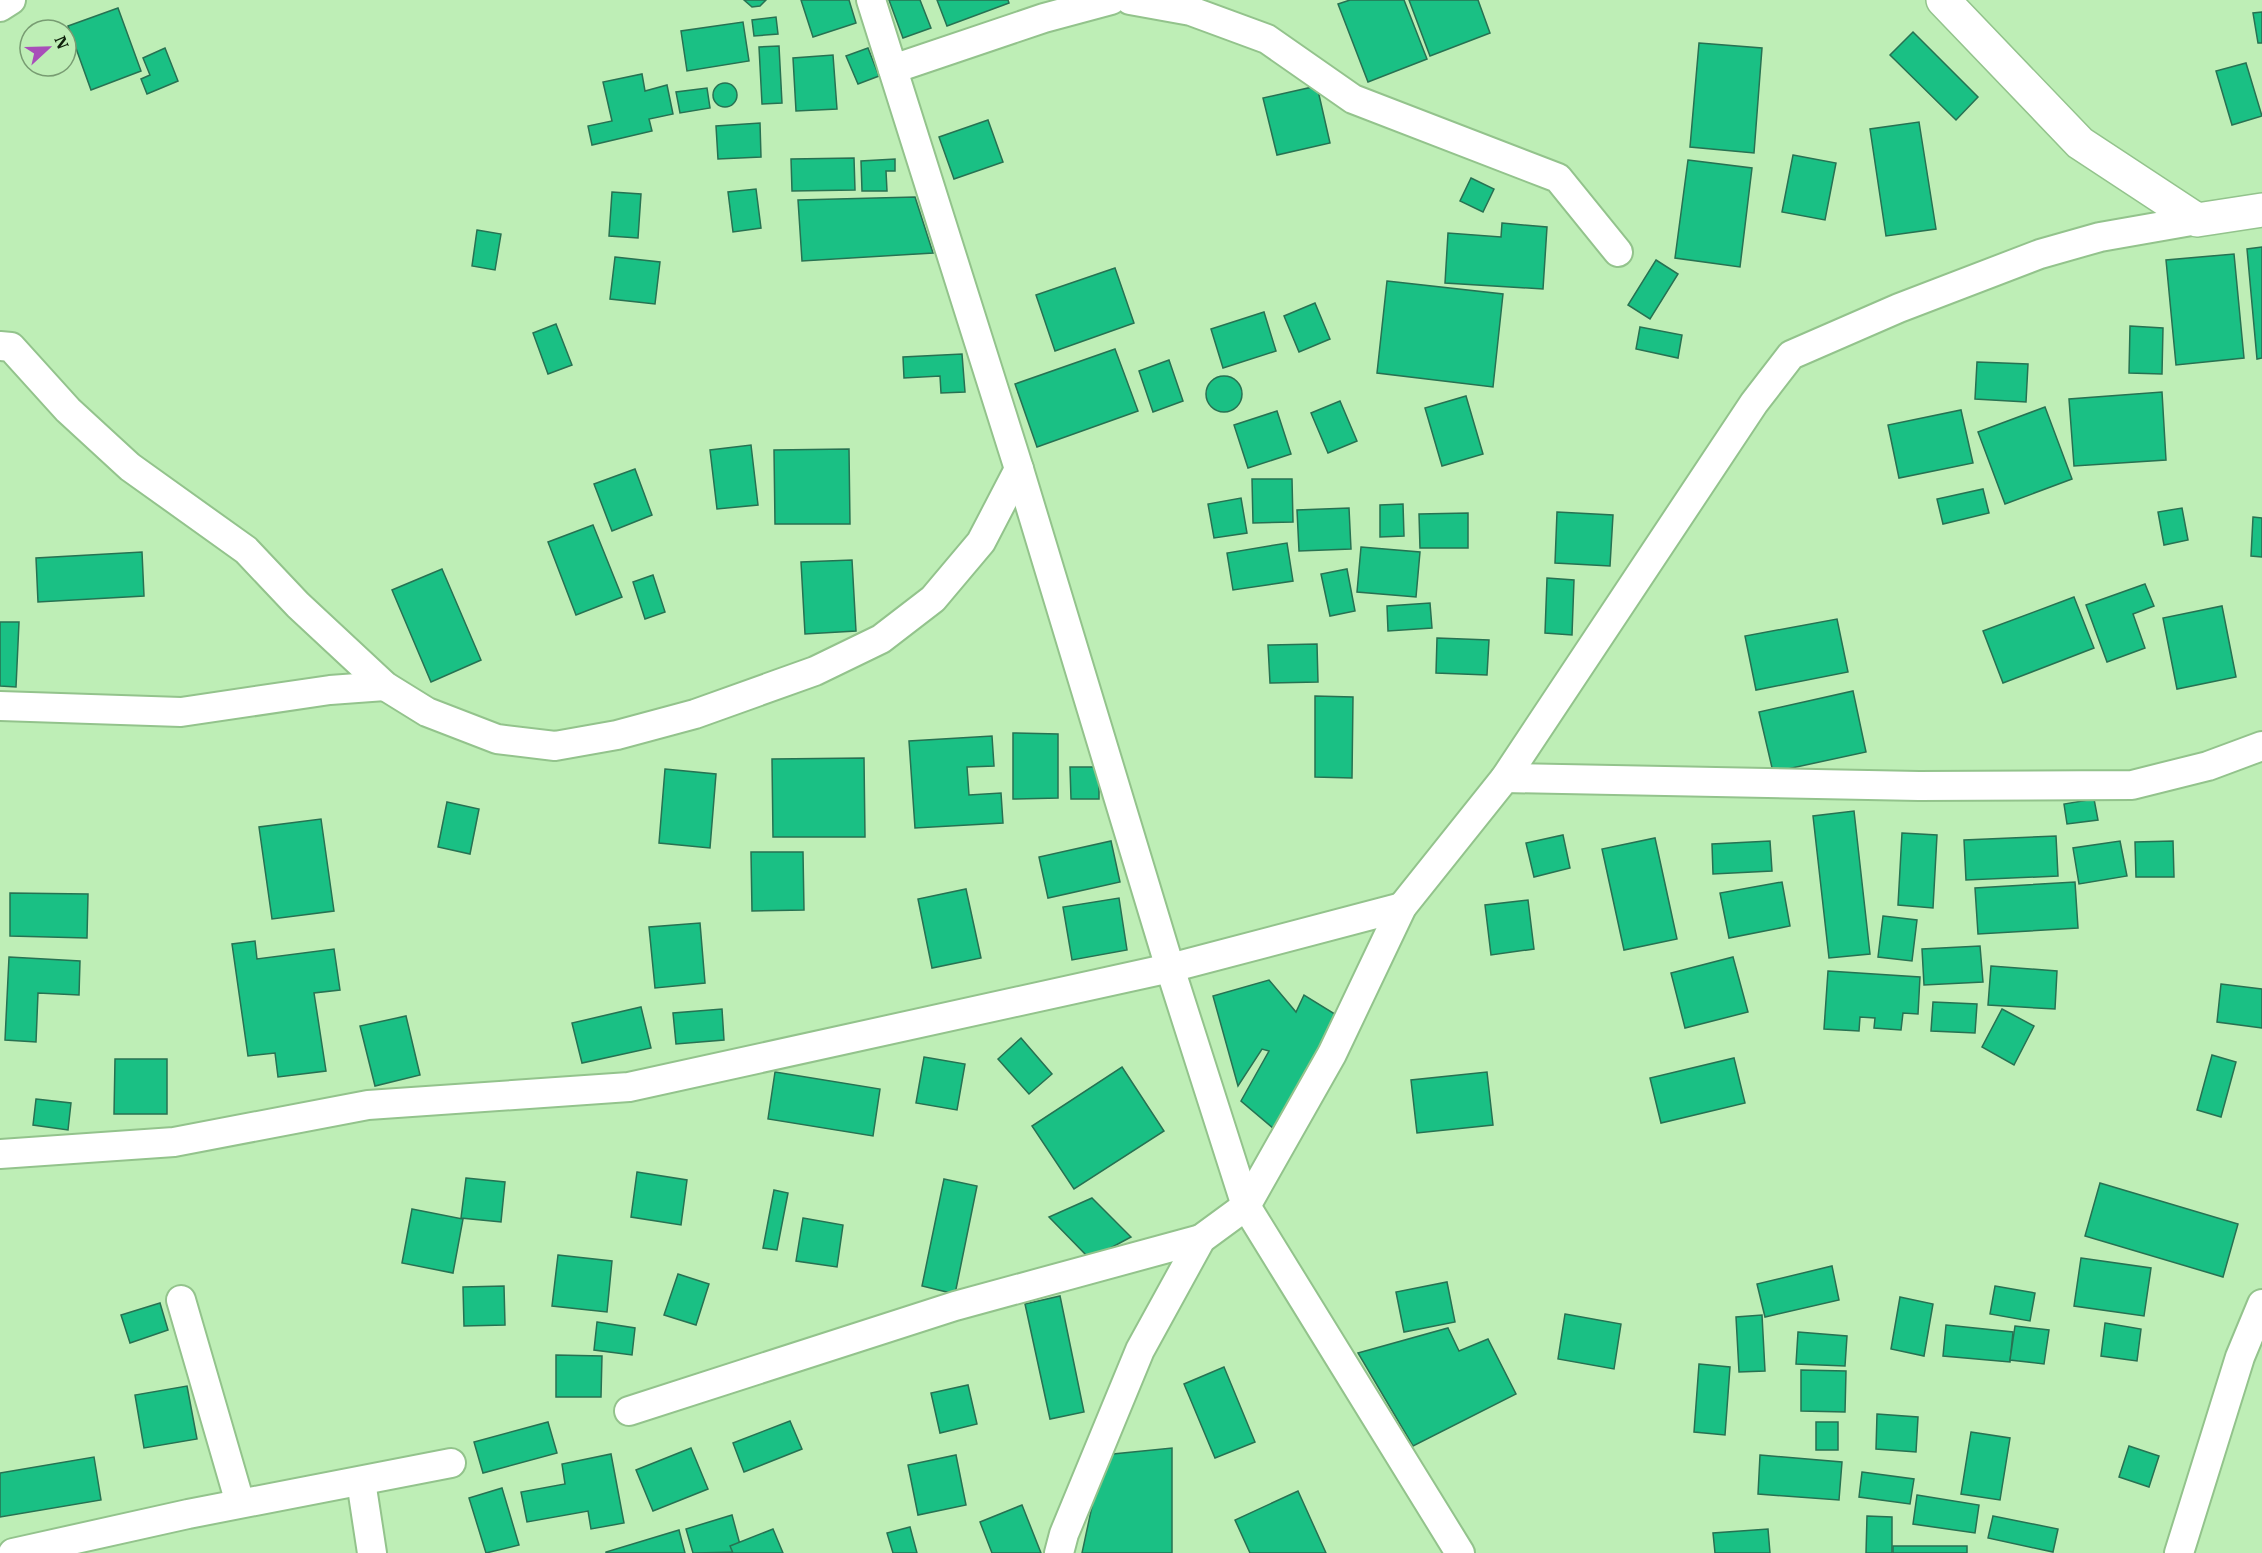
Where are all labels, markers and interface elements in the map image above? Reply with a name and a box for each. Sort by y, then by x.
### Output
north arrow [18,18,78,78]
text: N [50,33,74,52]

